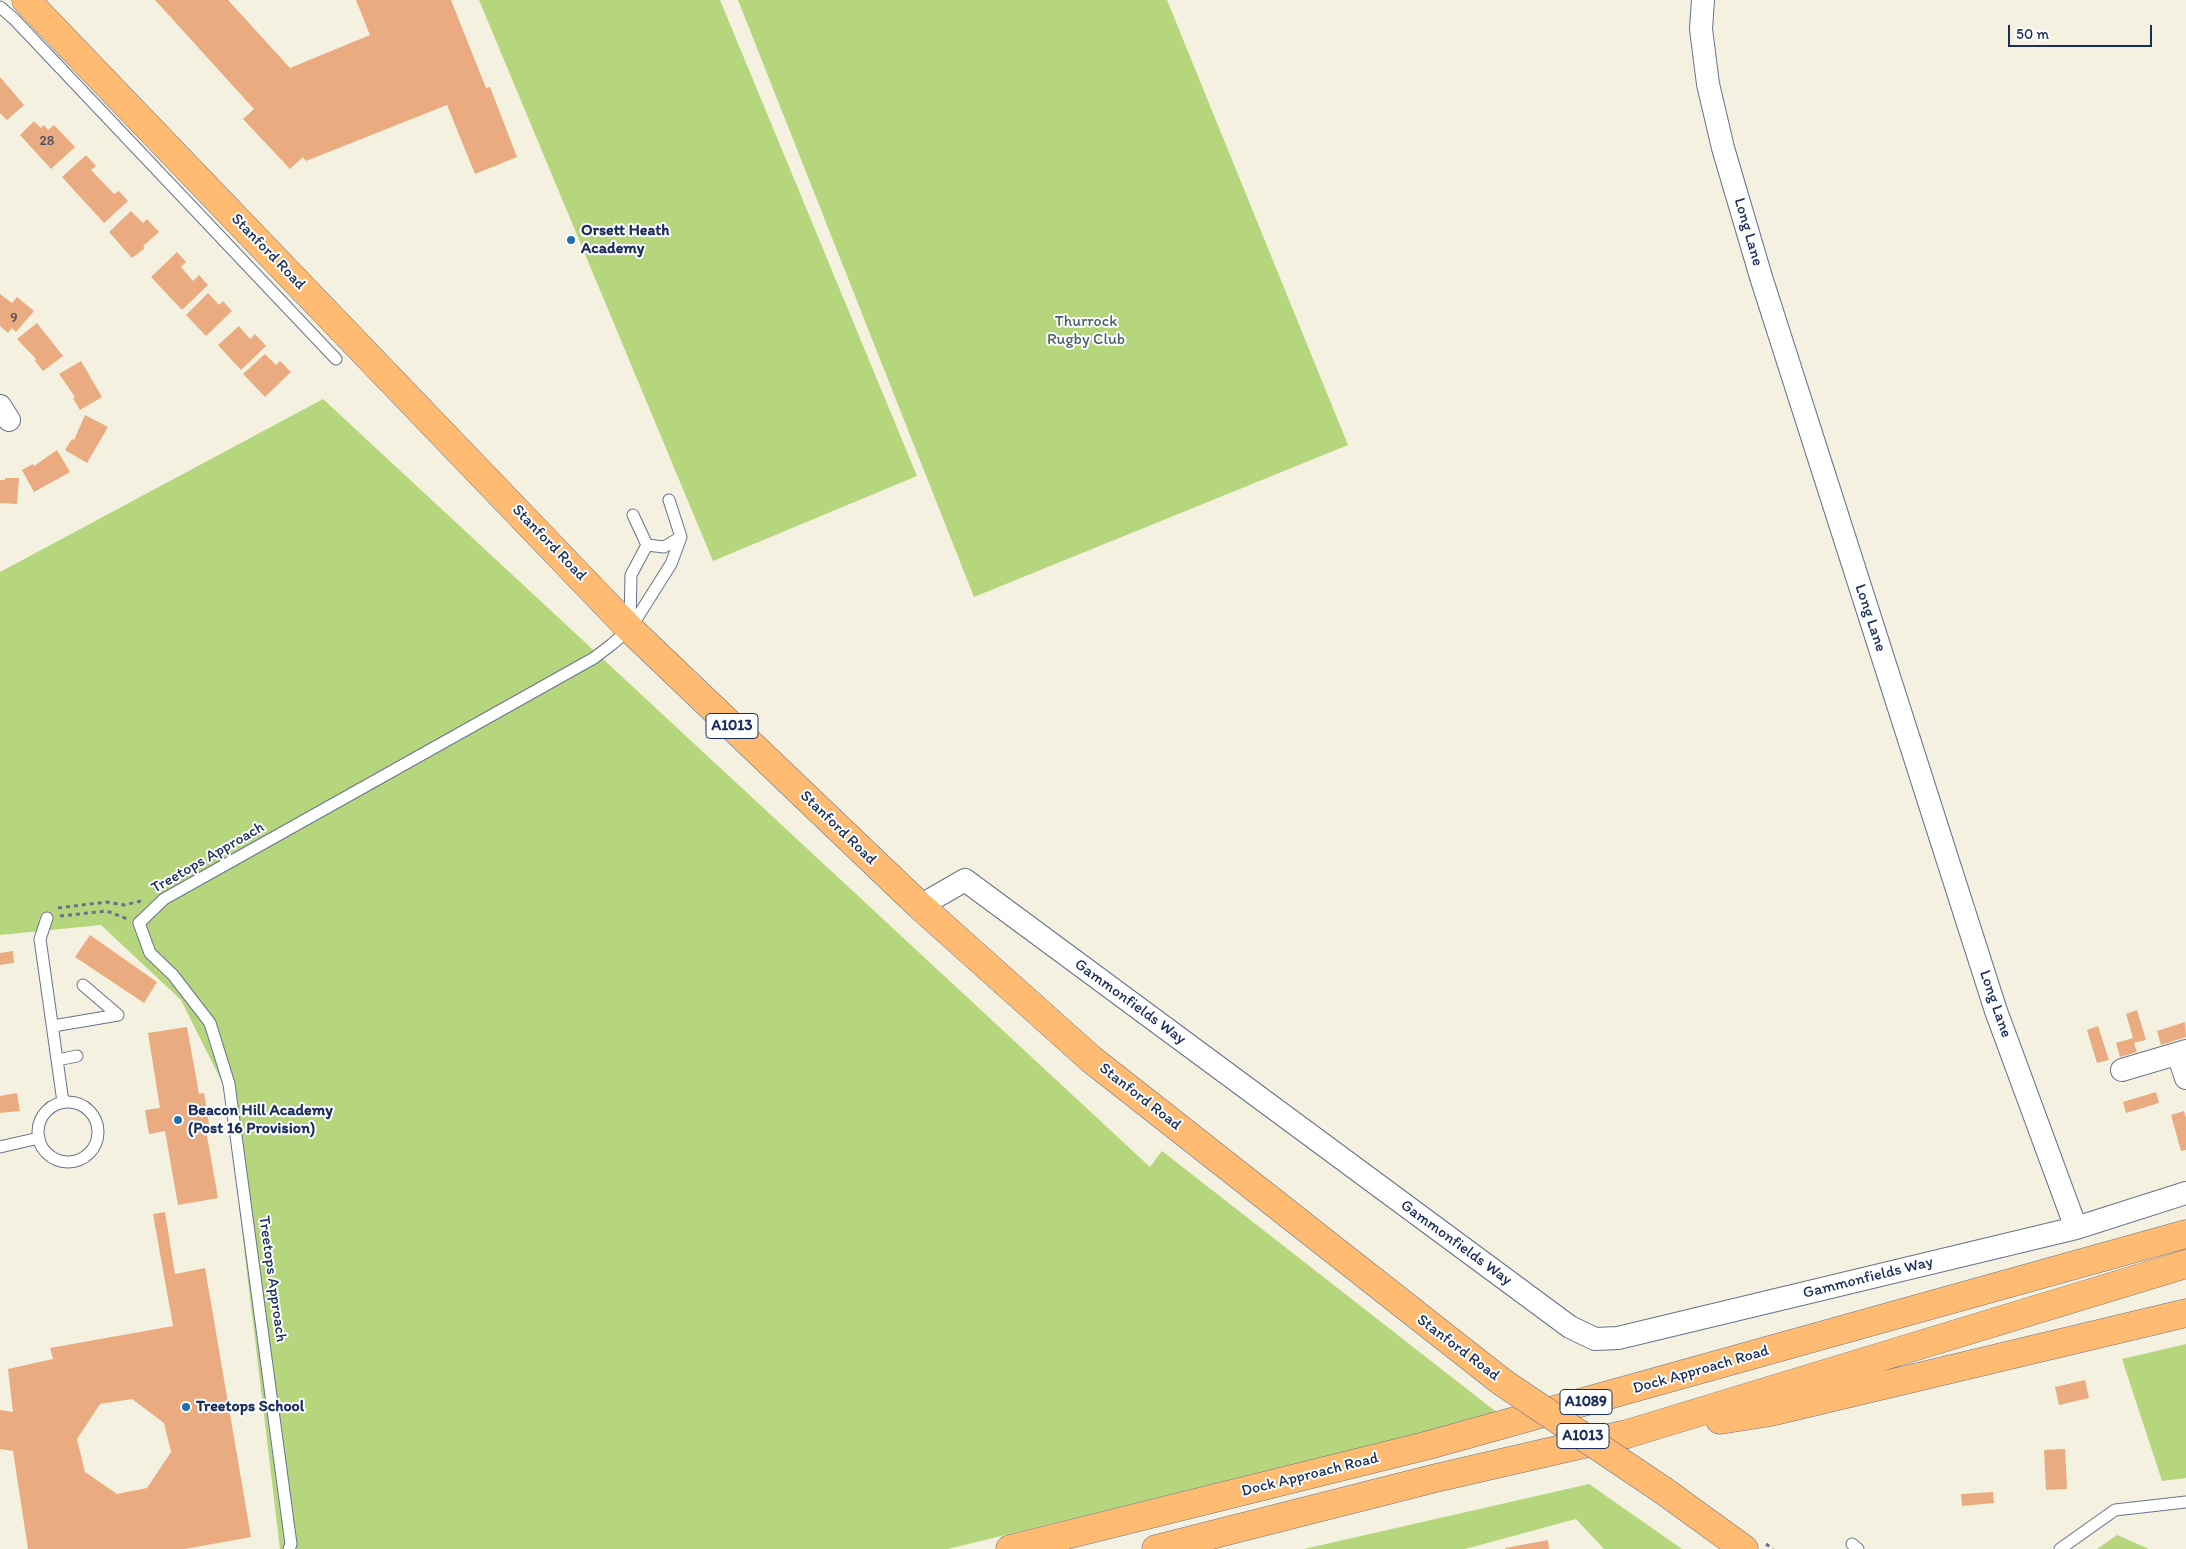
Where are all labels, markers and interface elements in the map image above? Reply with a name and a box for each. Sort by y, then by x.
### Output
scale bar [2011,15,2155,47]
text: 50 m [2016,25,2049,43]
house number: 28 [39,133,55,149]
street label: Long Lane [1729,196,1767,268]
street label: Stanford Road [227,210,309,294]
place label: Orsett Heath Academy [581,221,669,259]
marker: Orsett Heath Academy [565,234,577,246]
house number: 9 [10,310,18,326]
park label: Thurrock Rugby Club [1047,312,1125,350]
street label: Stanford Road [508,501,590,585]
street label: Long Lane [1850,582,1890,654]
road number: A1013 [706,714,758,738]
street label: Stanford Road [796,787,880,869]
street label: Treetops Approach [148,818,268,898]
street label: Gammonfields Way [1070,955,1190,1049]
street label: Long Lane [1975,968,2015,1040]
street label: Stanford Road [1095,1059,1185,1135]
place label: Beacon Hill Academy (Post 16 Provision) [188,1101,333,1139]
marker: Beacon Hill Academy (Post 16 Provision) [172,1114,184,1126]
street label: Gammonfields Way [1396,1196,1516,1290]
street label: Treetops Approach [254,1215,290,1343]
street label: Gammonfields Way [1801,1253,1935,1303]
street label: Stanford Road [1413,1311,1503,1385]
street label: Dock Approach Road [1631,1341,1771,1399]
road number: A1089 [1560,1390,1612,1414]
place label: Treetops School [196,1397,304,1417]
marker: Treetops School [180,1401,192,1413]
road number: A1013 [1557,1424,1609,1448]
street label: Dock Approach Road [1239,1449,1381,1501]

